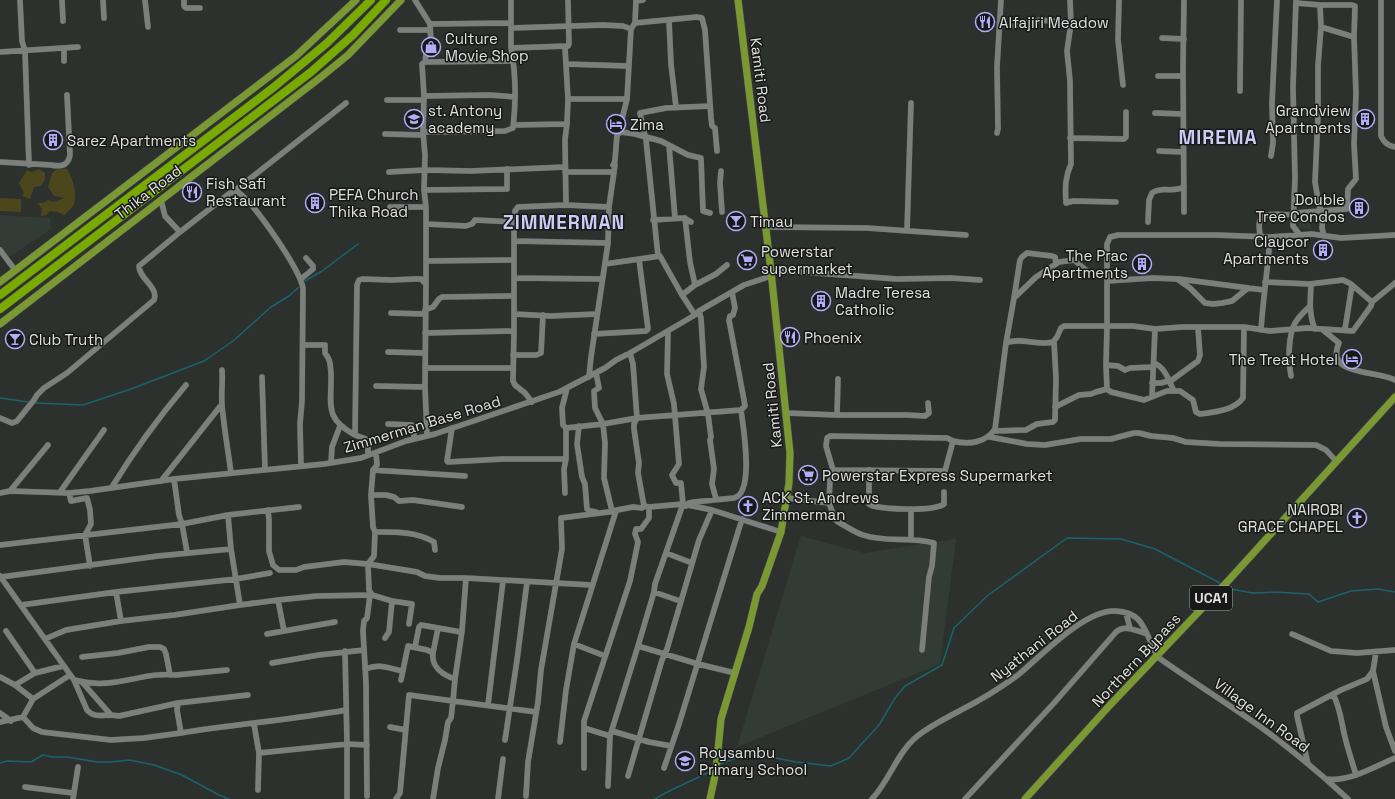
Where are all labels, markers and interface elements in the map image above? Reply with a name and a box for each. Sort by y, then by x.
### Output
restaurant icon: Alfajiri Meadow [974,11,996,33]
place label: Alfajiri Meadow [999,13,1109,32]
place label: Culture Movie Shop [445,29,529,65]
shop icon: Culture Movie Shop [420,36,442,58]
street label: Kamiti Road [746,36,776,124]
place label: st. Antony academy [428,101,502,137]
place label: Grandview Apartments [1265,101,1351,137]
school or university icon: st. Antony academy [403,108,425,130]
building icon: Grandview Apartments [1354,108,1376,130]
hotel icon: Zima [605,113,627,135]
place label: Zima [630,115,664,134]
district label: MIREMA [1178,125,1258,150]
building icon: Sarez Apartments [42,129,64,151]
place label: Sarez Apartments [67,131,196,150]
street label: Thika Road [111,161,185,223]
place label: Fish Safi Restaurant [206,174,287,210]
restaurant icon: Fish Safi Restaurant [181,181,203,203]
place label: PEFA Church Thika Road [329,185,418,221]
place label: Double Tree Condos [1255,190,1345,226]
building icon: PEFA Church Thika Road [304,192,326,214]
building icon: Double Tree Condos [1348,197,1370,219]
district label: ZIMMERMAN [503,210,625,235]
bar icon: Timau [725,210,747,232]
place label: Timau [750,212,793,231]
place label: Claycor Apartments [1223,232,1309,268]
building icon: Claycor Apartments [1312,239,1334,261]
place label: Powerstar supermarket [761,242,853,278]
place label: The Prac Apartments [1042,246,1128,282]
supermarket icon: Powerstar supermarket [736,249,758,271]
building icon: The Prac Apartments [1131,253,1153,275]
place label: Madre Teresa Catholic [835,283,931,319]
building icon: Madre Teresa Catholic [810,290,832,312]
restaurant icon: Phoenix [779,326,801,348]
bar icon: Club Truth [4,328,26,350]
place label: Phoenix [804,328,862,347]
place label: Club Truth [29,330,103,349]
hotel icon: The Treat Hotel [1341,348,1363,370]
place label: The Treat Hotel [1229,350,1338,369]
street label: Kamiti Road [758,361,786,449]
street label: Zimmerman Base Road [341,391,503,457]
supermarket icon: Powerstar Express Supermarket [797,464,819,486]
place label: Powerstar Express Supermarket [822,466,1053,485]
place label: ACK St. Andrews Zimmerman [762,488,879,524]
church icon: ACK St. Andrews Zimmerman [737,495,759,517]
place label: NAIROBI GRACE CHAPEL [1238,500,1343,536]
church icon: NAIROBI GRACE CHAPEL [1346,507,1368,529]
road number: UCA1 [1190,586,1232,610]
street label: Nyathani Road [987,606,1081,686]
street label: Northern Bypass [1088,609,1185,711]
street label: Village Inn Road [1210,674,1314,756]
place label: Roysambu Primary School [699,743,807,779]
school or university icon: Roysambu Primary School [674,750,696,772]

